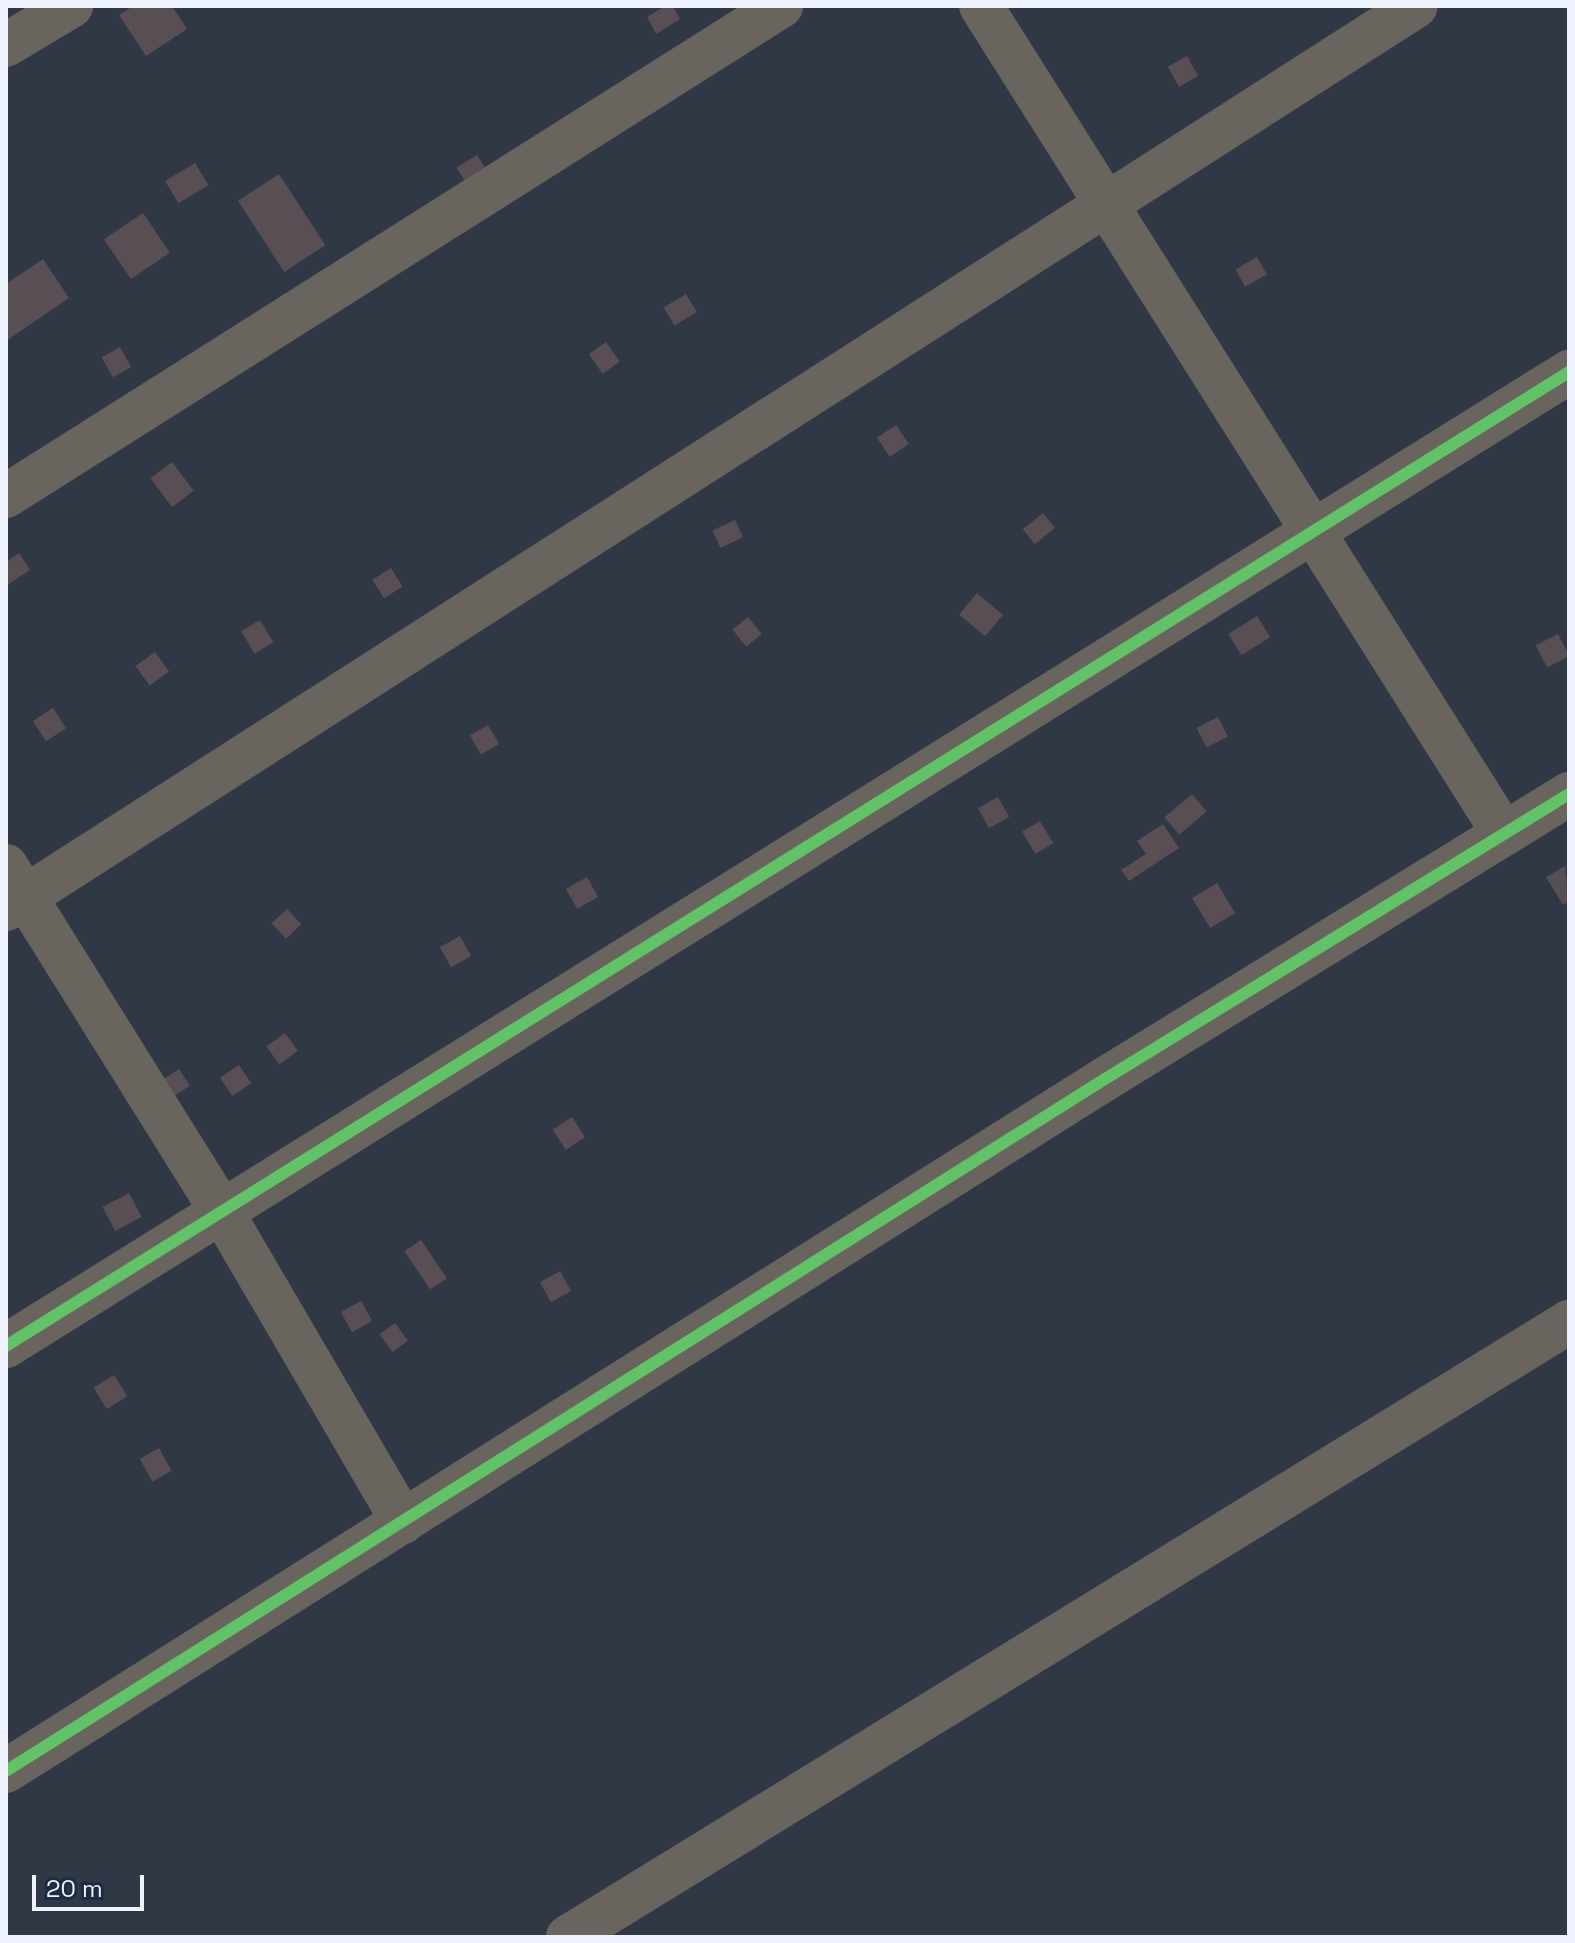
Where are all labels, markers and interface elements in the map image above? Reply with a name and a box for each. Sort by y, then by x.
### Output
scale bar [36,1859,148,1909]
text: 20 m [46,1873,103,1904]

